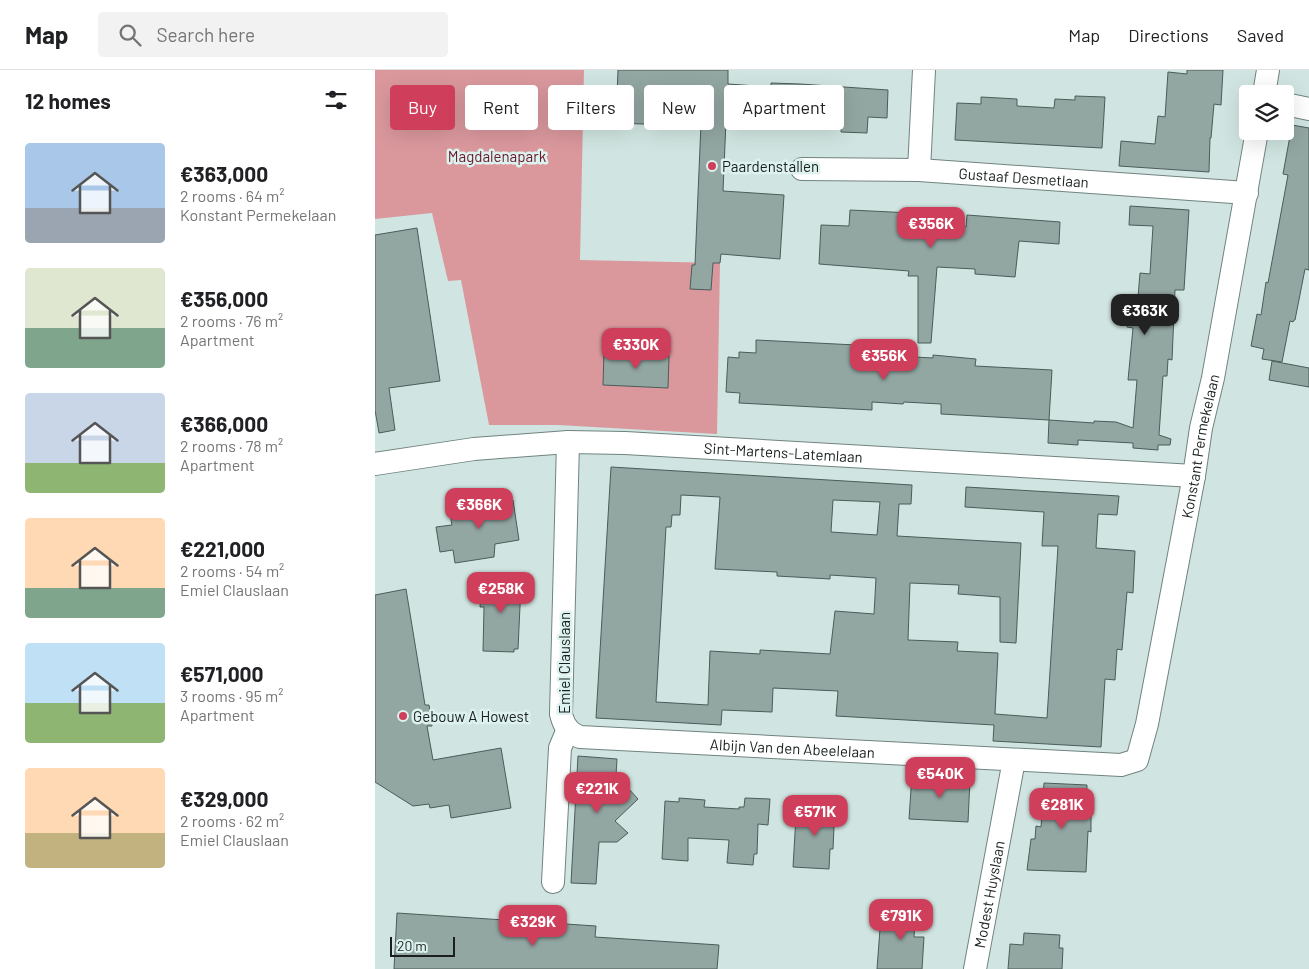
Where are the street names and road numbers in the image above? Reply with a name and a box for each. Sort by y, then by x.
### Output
street label: Gustaaf Desmetlaan [958,164,1089,191]
street label: Konstant Permekelaan [1177,372,1223,520]
street label: Sint-Martens-Latemlaan [703,439,863,466]
street label: Emiel Clauslaan [555,612,573,714]
street label: Albijn Van den Abeelelaan [709,735,875,761]
street label: Modest Huyslaan [970,839,1008,950]

